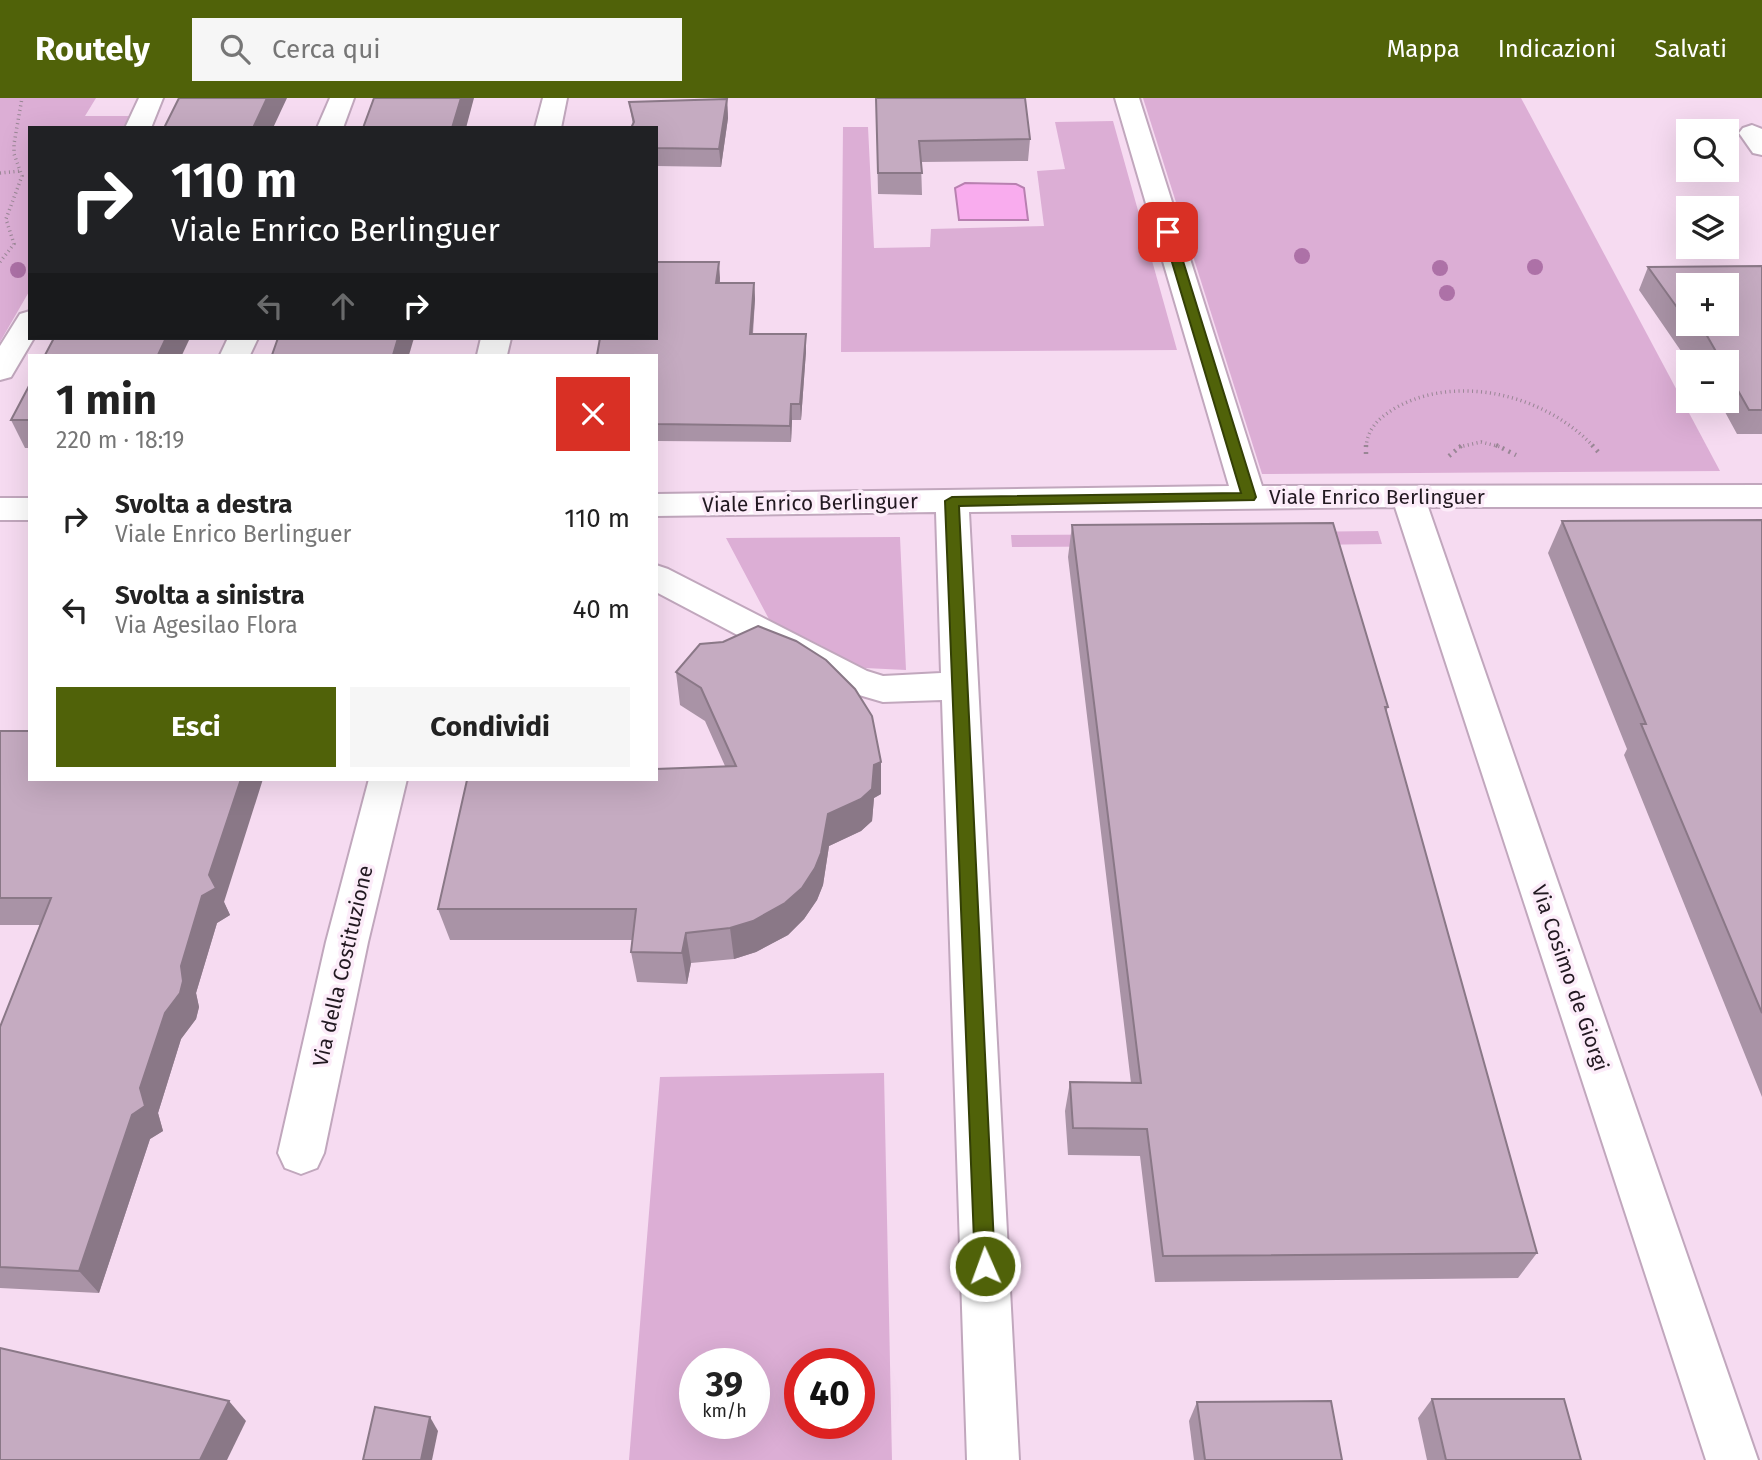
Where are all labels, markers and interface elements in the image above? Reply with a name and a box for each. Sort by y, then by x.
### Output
search box [192,18,682,81]
text: Routely [35,29,150,69]
icon: search [216,30,254,68]
text: Cerca qui [272,34,381,65]
text: Mappa [1387,35,1460,63]
text: Indicazioni [1498,35,1616,63]
text: Salvati [1654,35,1727,63]
map controls [1676,119,1739,413]
button: search [1676,119,1739,182]
text: 110 m [171,151,297,210]
icon: right [56,154,147,245]
button: layers [1676,196,1739,259]
pin [1138,202,1198,262]
text: Viale Enrico Berlinguer [171,211,500,249]
icon: arrive [1149,213,1187,251]
button: + [1676,273,1739,336]
icon: left [251,287,289,325]
icon: ahead [324,287,362,325]
icon: right [397,287,435,325]
button: − [1676,350,1739,413]
text: 1 min [56,375,157,425]
button: close [556,377,630,451]
text: 220 m · 18:19 [56,426,184,454]
street label: Viale Enrico Berlinguer [1269,484,1485,510]
street label: Viale Enrico Berlinguer [702,488,918,518]
text: Svolta a destra [115,489,293,520]
icon: right [56,500,94,538]
text: 110 m [564,503,630,534]
text: Viale Enrico Berlinguer [115,520,351,548]
text: Svolta a sinistra [115,580,305,611]
icon: left [56,591,94,629]
text: 40 m [572,594,630,625]
text: Via Agesilao Flora [115,611,298,639]
button: Esci [56,687,336,767]
button: Condividi [350,687,630,767]
street label: Via della Costituzione [307,863,379,1069]
street label: Via Cosimo de Giorgi [1526,881,1614,1075]
position arrow [948,1229,1022,1303]
speed limit sign: 40 [784,1348,875,1439]
text: 39 [706,1363,743,1405]
text: km/h [702,1400,747,1422]

